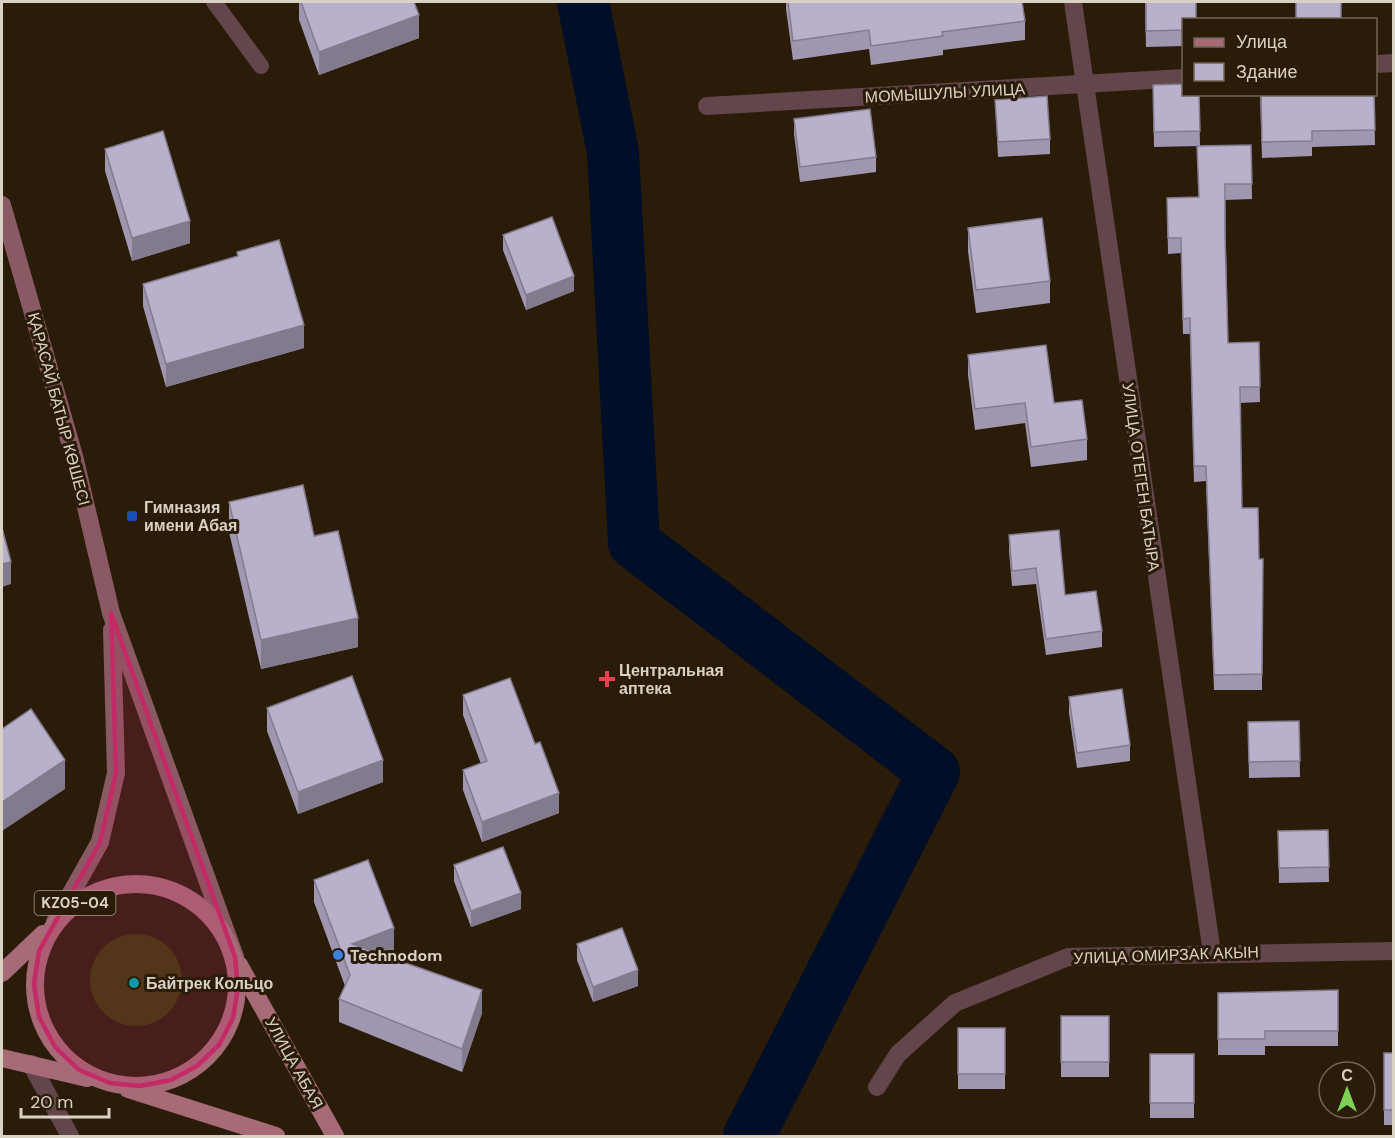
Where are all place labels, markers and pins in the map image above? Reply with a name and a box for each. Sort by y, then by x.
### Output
place label: Гимназия имени Абая [144,497,237,536]
marker: Гимназия имени Абая [125,509,139,523]
place label: Центральная аптека [619,660,724,699]
marker: Центральная аптека [600,672,614,686]
place label: Technodom [350,945,442,966]
marker: Technodom [331,948,345,962]
place label: Байтрек Кольцо [146,973,273,994]
marker: Байтрек Кольцо [127,976,141,990]

